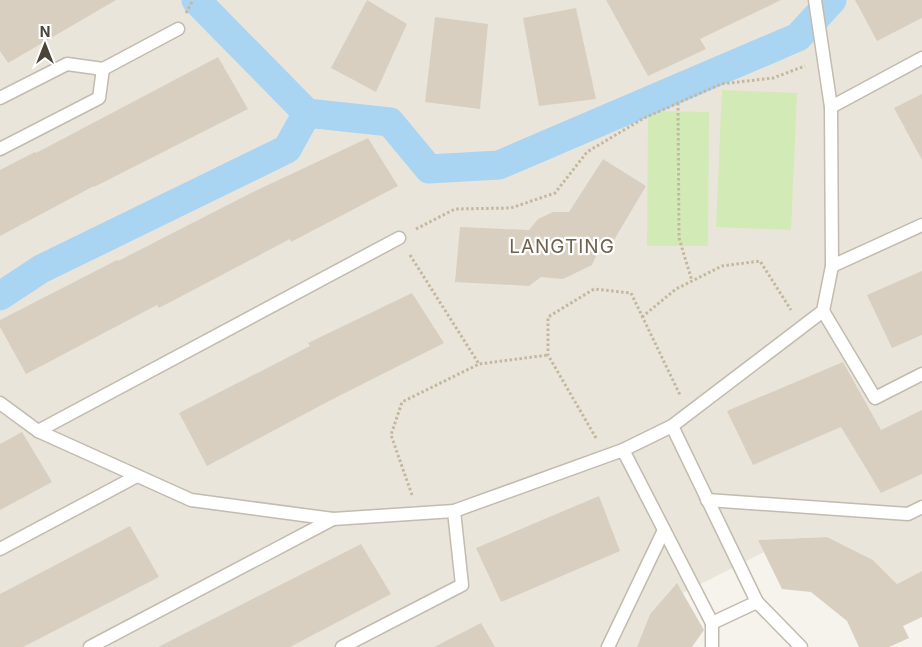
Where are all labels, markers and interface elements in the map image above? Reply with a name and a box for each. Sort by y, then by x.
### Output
north arrow [20,20,70,70]
text: N [40,23,50,40]
district label: LANGTING [509,235,615,258]

